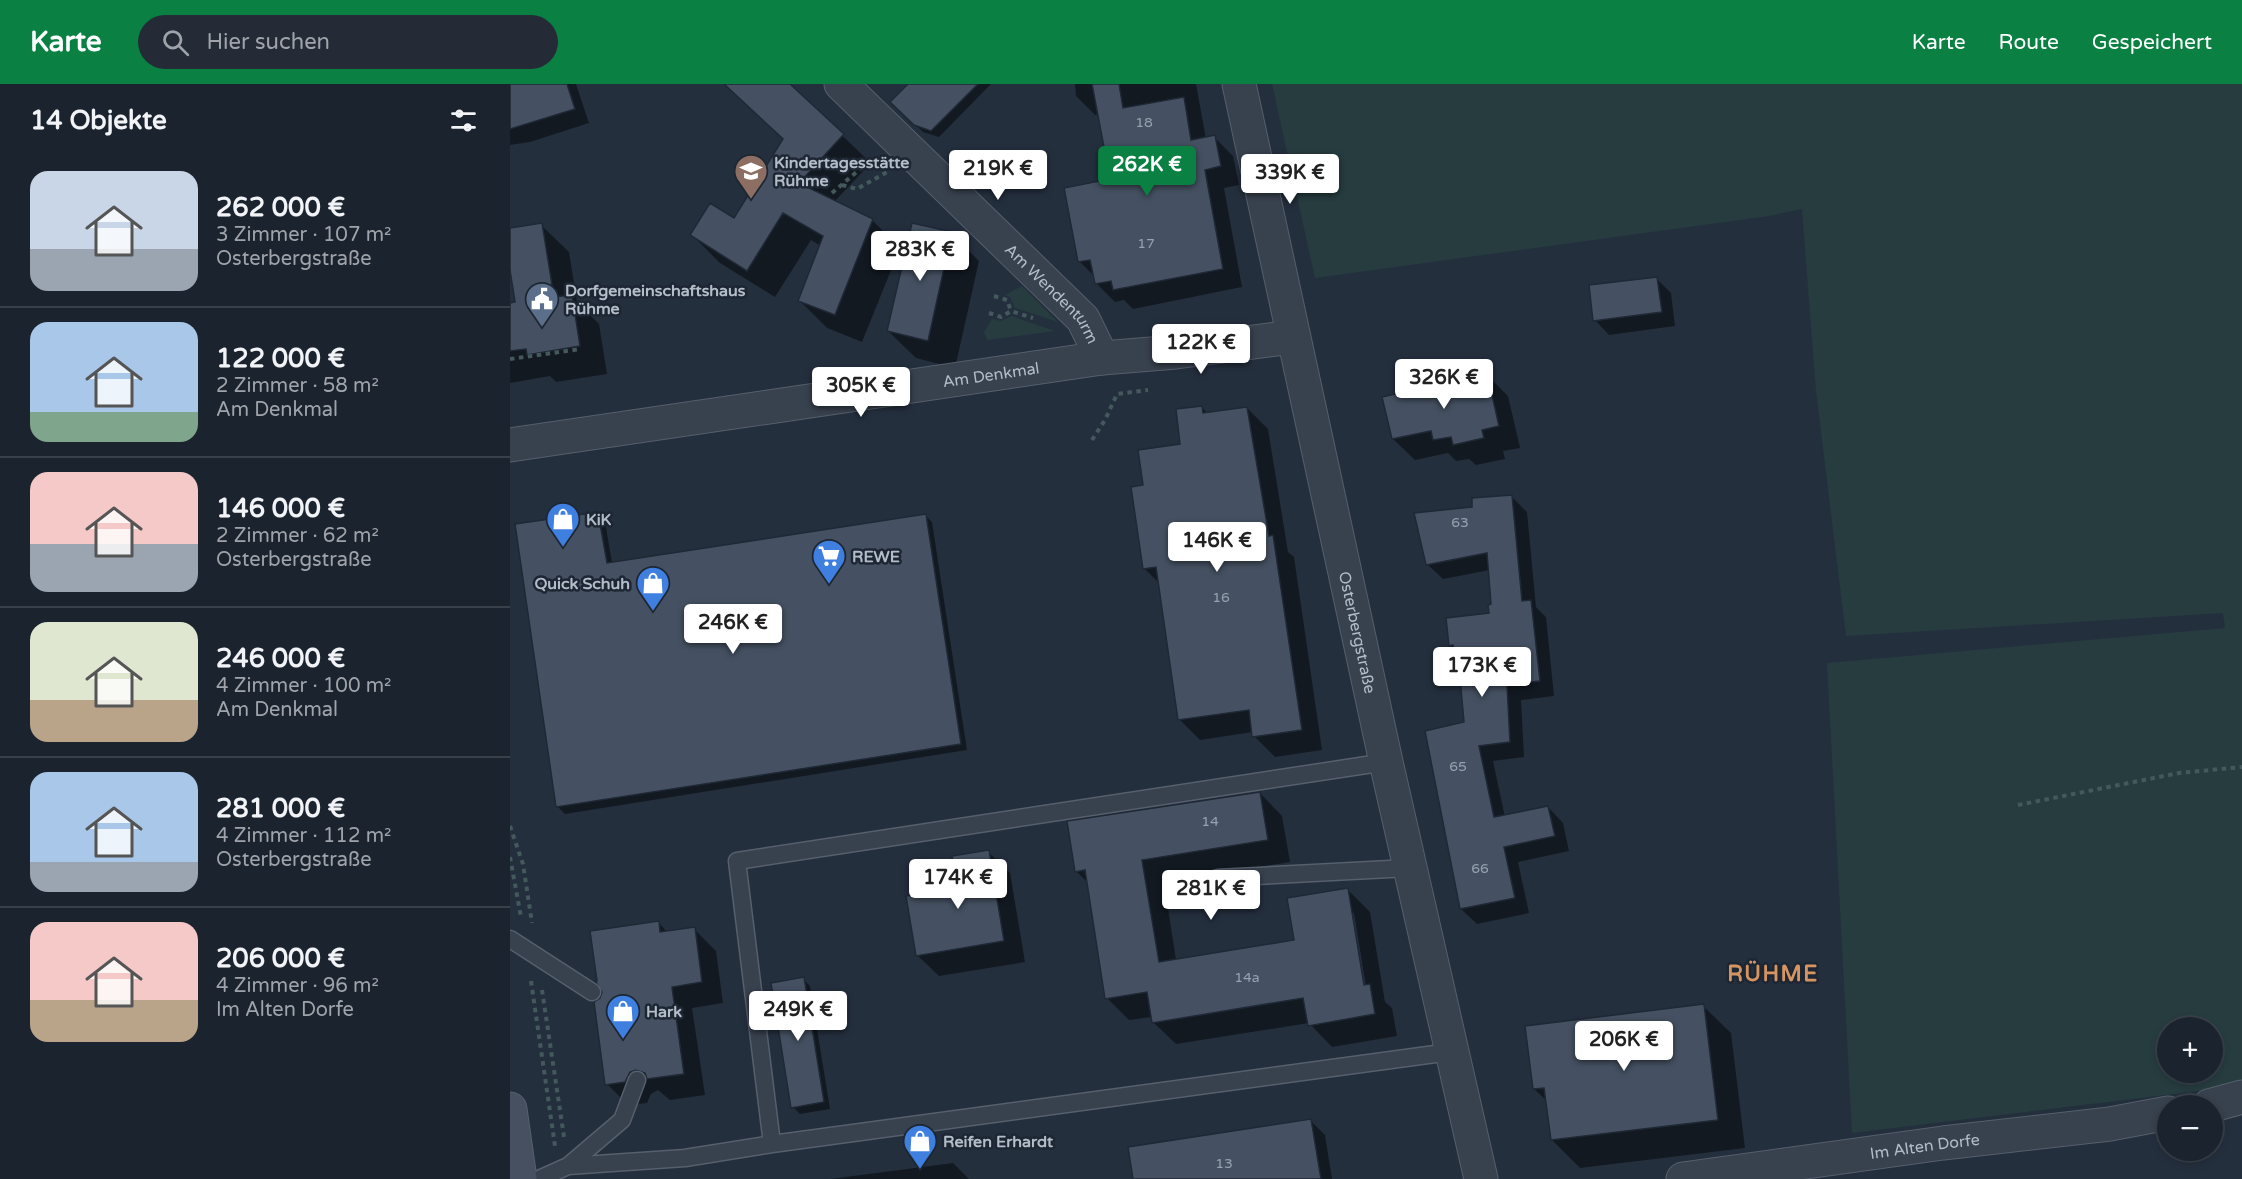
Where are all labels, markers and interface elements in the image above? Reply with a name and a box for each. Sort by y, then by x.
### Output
search box [138,15,558,69]
text: Karte [30,25,102,59]
icon: search [159,26,192,59]
text: Hier suchen [207,29,330,55]
text: Karte [1912,30,1966,55]
text: Route [1999,30,2059,55]
text: Gespeichert [2092,30,2212,55]
icon: filters [447,104,480,137]
text: 14 Objekte [30,105,167,136]
house number: 18 [1135,114,1153,131]
pin: 262K € [1098,146,1196,197]
pin: 219K € [949,150,1047,201]
school or university icon: Kindertagesstätte Rühme [733,153,769,200]
place label: Kindertagesstätte Rühme [774,153,909,191]
text: 262K € [1112,153,1182,177]
pin: 339K € [1241,154,1339,205]
text: 219K € [963,157,1033,181]
text: 339K € [1255,161,1325,185]
text: 262 000 € [216,192,345,223]
icon: home [78,195,150,267]
text: 3 Zimmer · 107 m² [216,223,391,247]
pin: 283K € [871,231,969,282]
house number: 17 [1137,235,1155,252]
text: 283K € [885,238,955,262]
street label: Am Wendenturm [1000,240,1102,347]
text: Osterbergstraße [216,247,372,271]
public building icon: Dorfgemeinschaftshaus Rühme [524,281,560,328]
place label: Dorfgemeinschaftshaus Rühme [565,281,746,319]
pin: 122K € [1152,324,1250,375]
text: 122K € [1166,331,1236,355]
text: 122 000 € [216,343,345,374]
icon: home [78,346,150,418]
street label: Am Denkmal [941,358,1041,392]
pin: 326K € [1395,359,1493,410]
text: 326K € [1409,366,1479,390]
pin: 305K € [812,367,910,418]
text: 2 Zimmer · 58 m² [216,374,379,398]
text: 305K € [826,374,896,398]
text: Am Denkmal [216,398,338,422]
text: 146 000 € [216,493,345,524]
icon: home [78,496,150,568]
shop icon: KiK [545,501,581,548]
place label: KiK [586,510,612,530]
house number: 63 [1451,514,1469,531]
pin: 146K € [1168,522,1266,573]
text: 2 Zimmer · 62 m² [216,524,379,548]
text: 146K € [1182,529,1252,553]
supermarket icon: REWE [811,538,847,585]
place label: REWE [852,547,900,567]
text: Osterbergstraße [216,548,372,572]
shop icon: Quick Schuh [635,565,671,612]
street label: Osterbergstraße [1334,569,1380,695]
place label: Quick Schuh [534,574,630,594]
house number: 16 [1212,589,1230,606]
pin: 246K € [684,604,782,655]
text: 246K € [698,611,768,635]
text: 246 000 € [216,643,345,674]
icon: home [78,646,150,718]
pin: 173K € [1433,647,1531,698]
text: 173K € [1447,654,1517,678]
text: 4 Zimmer · 100 m² [216,674,391,698]
text: Am Denkmal [216,698,338,722]
house number: 65 [1449,758,1467,775]
text: 281 000 € [216,793,345,824]
icon: home [78,796,150,868]
house number: 14 [1201,813,1219,830]
text: 4 Zimmer · 112 m² [216,824,391,848]
text: Osterbergstraße [216,848,372,872]
pin: 174K € [909,859,1007,910]
house number: 66 [1471,860,1489,877]
text: 174K € [923,866,993,890]
pin: 281K € [1162,870,1260,921]
text: 281K € [1176,877,1246,901]
text: 206 000 € [216,943,345,974]
icon: home [78,946,150,1018]
district label: RÜHME [1727,960,1819,987]
house number: 14a [1234,969,1260,986]
text: 4 Zimmer · 96 m² [216,974,379,998]
pin: 249K € [749,991,847,1042]
shop icon: Hark [605,993,641,1040]
text: Im Alten Dorfe [216,998,354,1022]
text: 249K € [763,998,833,1022]
place label: Hark [646,1002,682,1022]
map controls [2157,1017,2223,1161]
button: + [2157,1017,2223,1083]
pin: 206K € [1575,1021,1673,1072]
text: 206K € [1589,1028,1659,1052]
button: − [2157,1095,2223,1161]
shop icon: Reifen Erhardt [902,1123,938,1170]
street label: Im Alten Dorfe [1869,1130,1981,1164]
place label: Reifen Erhardt [943,1132,1054,1152]
house number: 13 [1215,1155,1233,1172]

